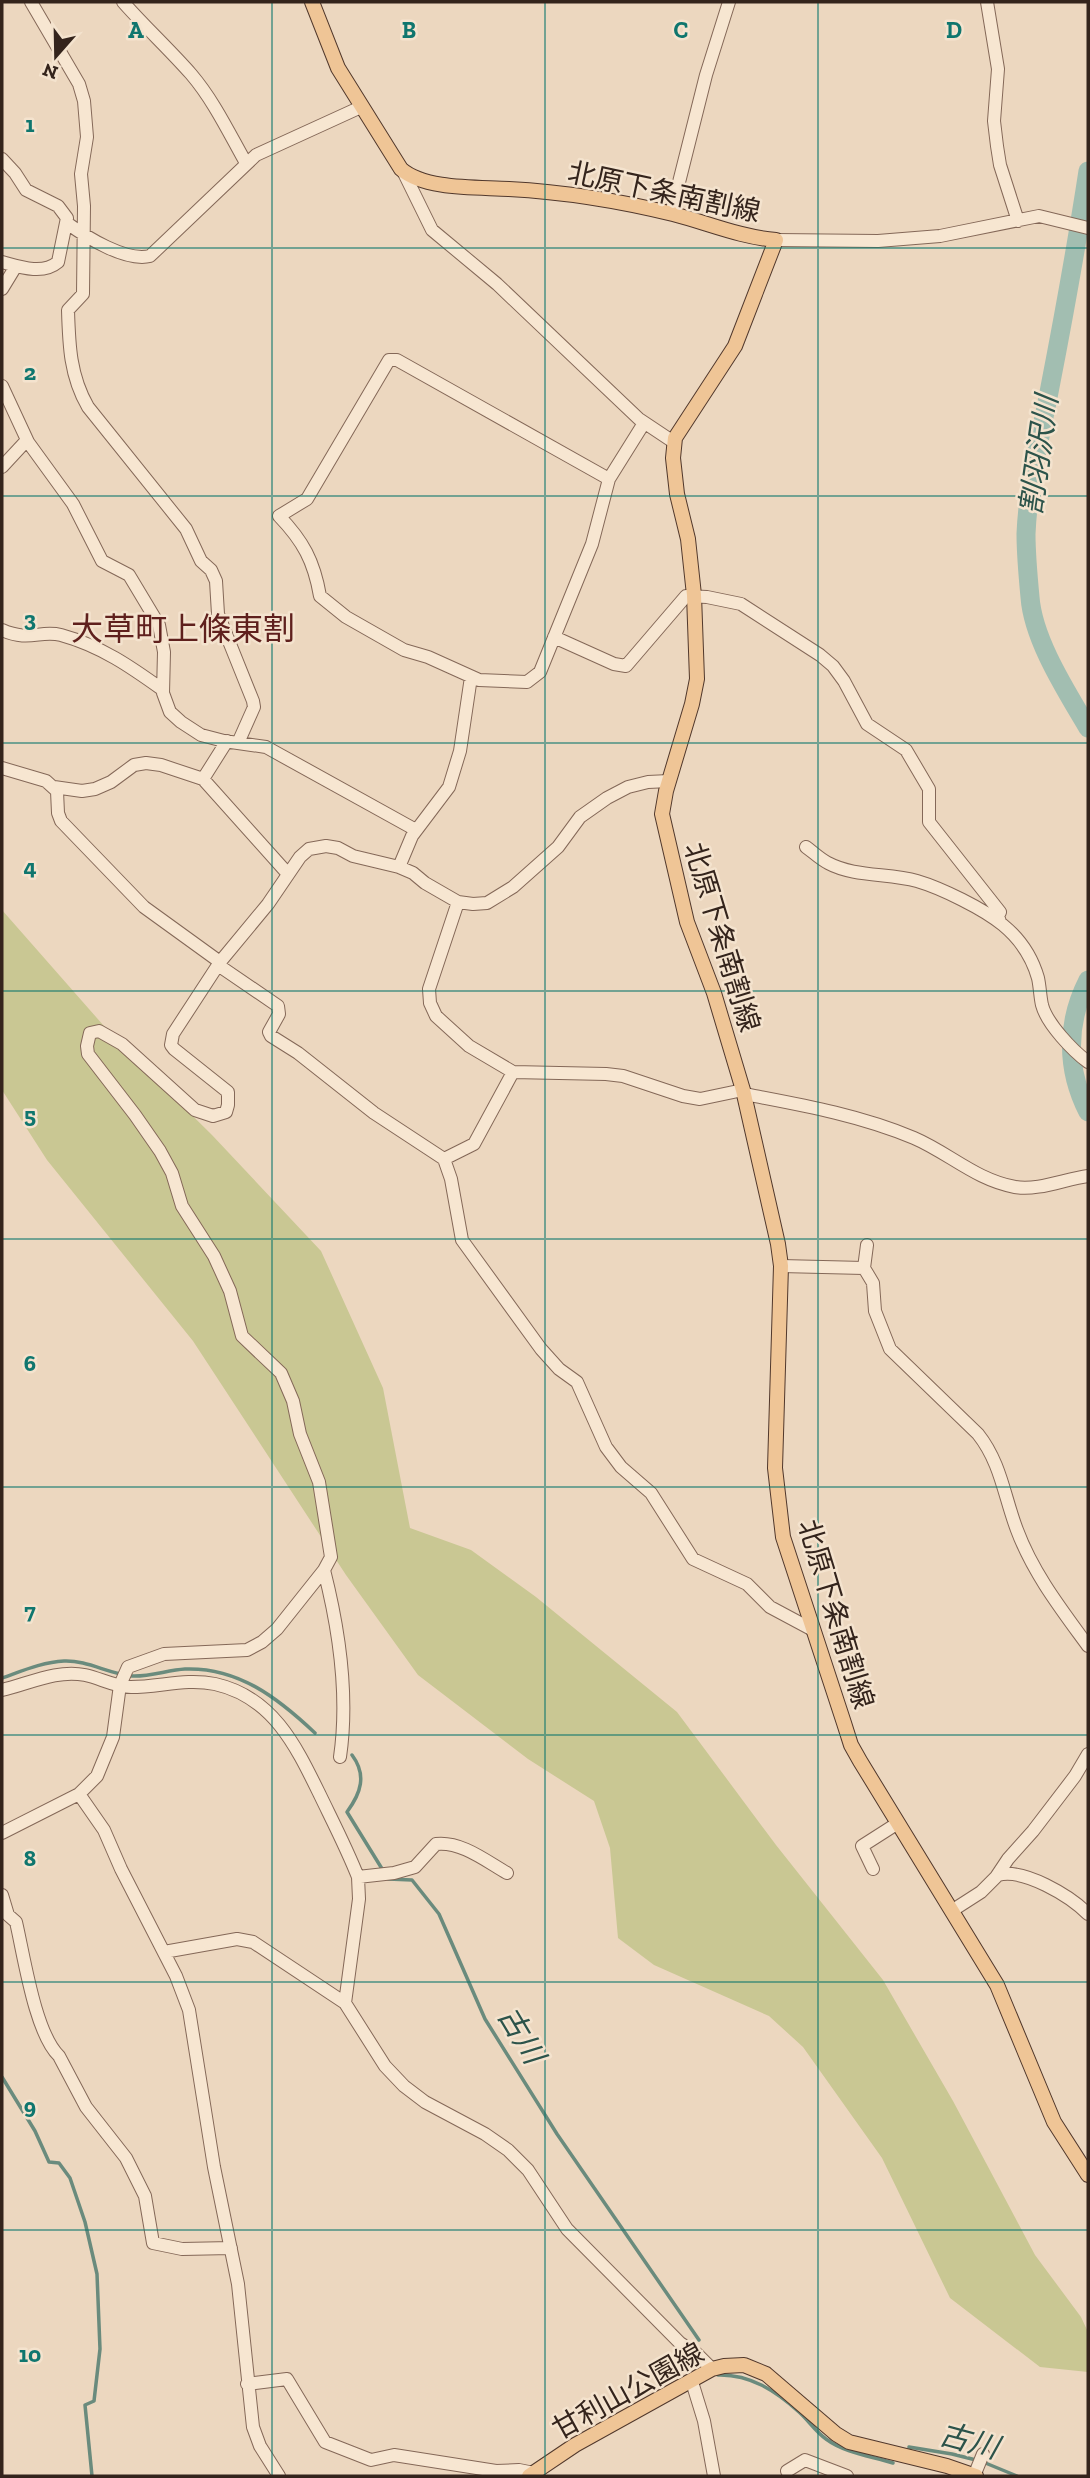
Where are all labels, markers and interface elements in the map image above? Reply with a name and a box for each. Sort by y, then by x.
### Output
text: A [128,16,144,44]
text: B [402,16,416,44]
text: C [674,16,688,44]
text: D [946,16,962,44]
north arrow [21,21,91,91]
text: N [40,58,61,85]
text: 1 [25,110,35,138]
street label: 北原下条南割線 [565,155,763,229]
text: 2 [24,358,36,386]
water label: 割羽沢川 [1013,390,1066,517]
text: 3 [24,605,36,633]
district label: 大草町上條東割 [71,610,295,648]
street label: 北原下条南割線 [678,838,766,1036]
text: 4 [23,853,37,881]
text: 5 [24,1101,36,1129]
text: 6 [24,1349,36,1377]
street label: 北原下条南割線 [792,1515,880,1713]
text: 7 [24,1597,36,1625]
text: 8 [24,1844,36,1872]
water label: 古川 [490,2000,553,2073]
text: 9 [24,2092,36,2120]
street label: 甘利山公園線 [547,2336,709,2446]
text: 10 [19,2340,41,2368]
water label: 古川 [935,2416,1006,2467]

